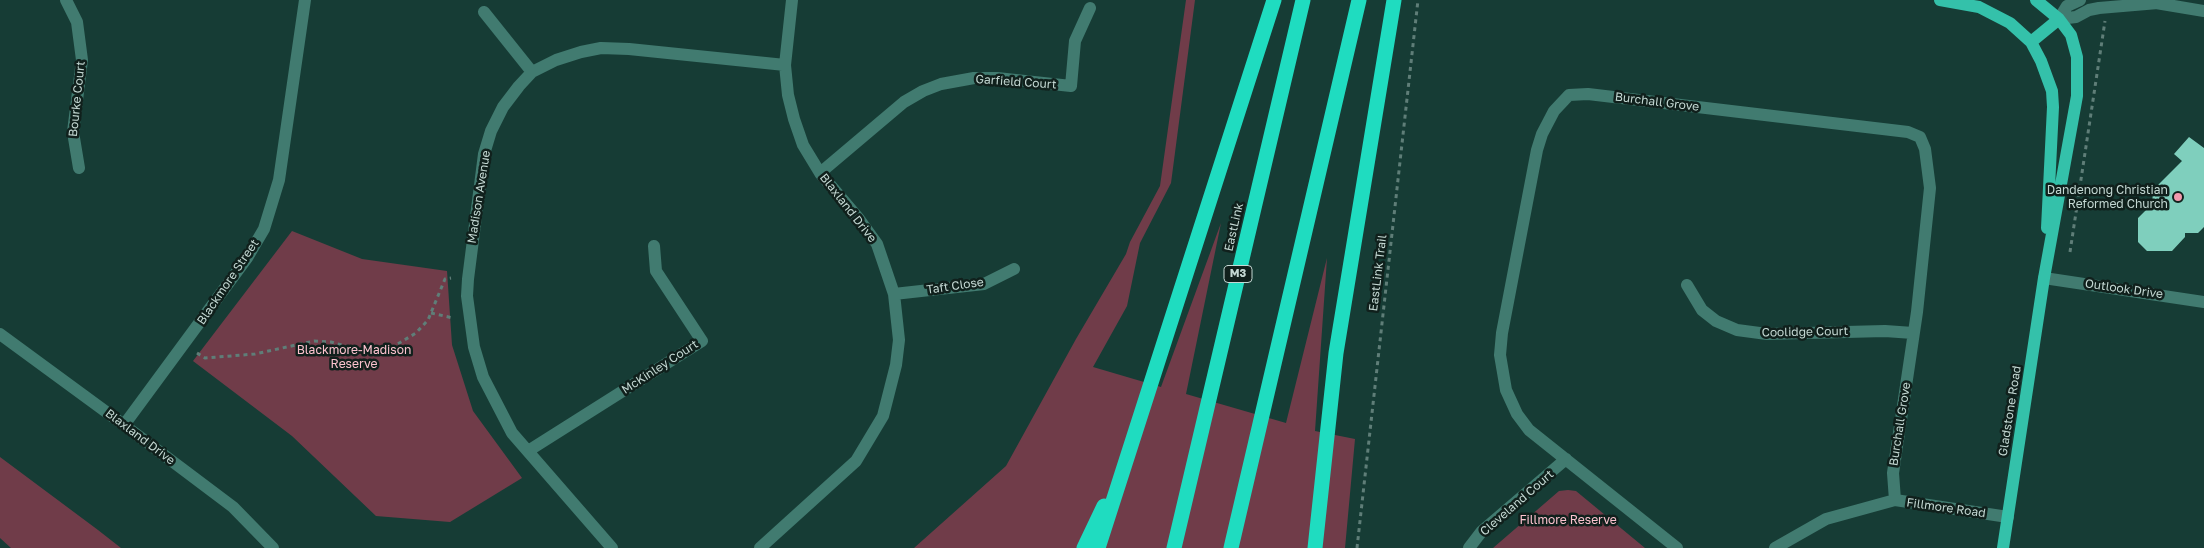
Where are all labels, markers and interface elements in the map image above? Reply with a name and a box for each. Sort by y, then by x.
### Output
street label: Bourke Court [66,60,88,138]
street label: Garfield Court [975,72,1057,92]
street label: Burchall Grove [1614,90,1700,114]
street label: Madison Avenue [465,149,493,245]
street label: Blaxland Drive [817,171,879,245]
place label: Dandenong Christian Reformed Church [2047,183,2168,211]
marker: Dandenong Christian Reformed Church [2172,191,2184,203]
street label: EastLink [1221,201,1247,253]
street label: EastLink Trail [1366,234,1390,312]
street label: Blackmore Street [194,237,262,327]
road number: M3 [1224,266,1252,282]
street label: Taft Close [925,275,985,297]
street label: Outlook Drive [2084,276,2164,302]
street label: Coolidge Court [1762,324,1848,340]
street label: McKinley Court [619,337,701,397]
park label: Blackmore-Madison Reserve [297,343,411,371]
street label: Gladstone Road [1996,365,2024,457]
street label: Burchall Grove [1886,381,1914,467]
street label: Blaxland Drive [102,406,178,468]
street label: Cleveland Court [1477,467,1557,539]
street label: Fillmore Road [1905,495,1987,521]
park label: Fillmore Reserve [1519,513,1617,527]

